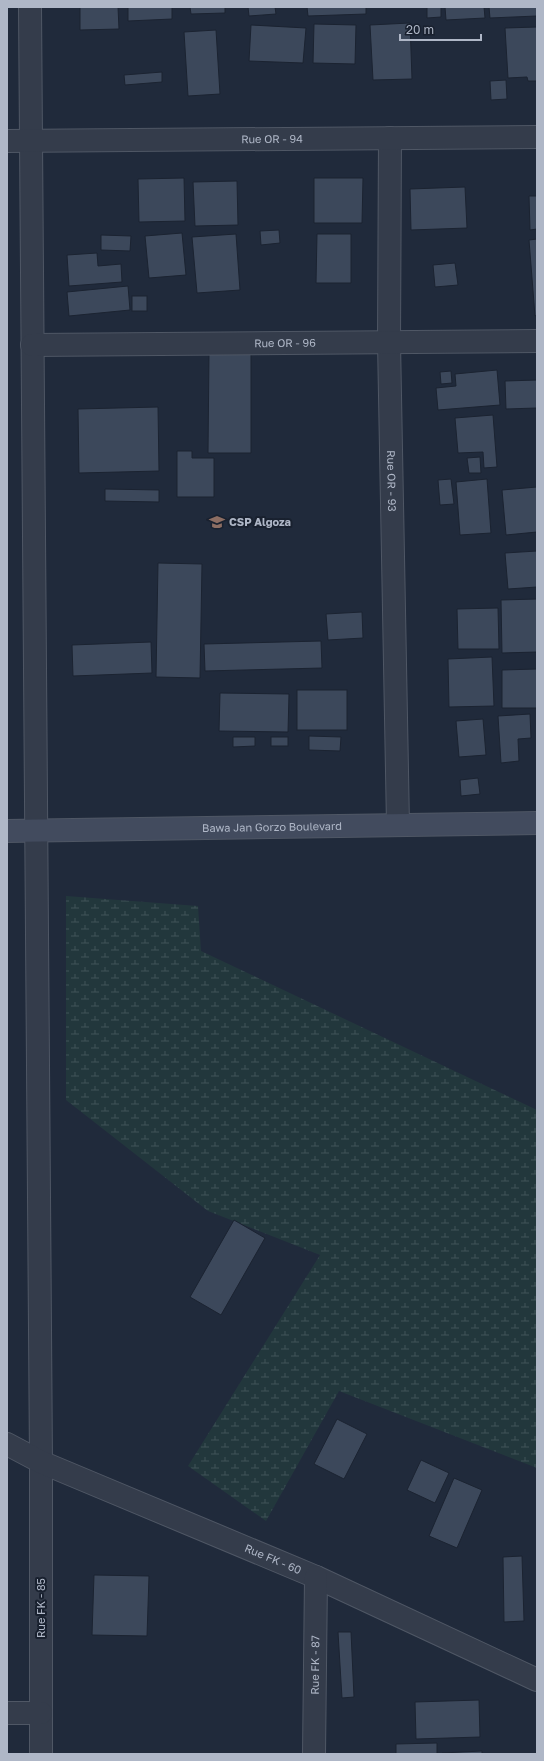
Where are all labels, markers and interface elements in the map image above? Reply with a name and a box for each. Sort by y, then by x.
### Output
scale bar [400,16,481,42]
text: 20 m [406,22,434,37]
street label: Rue OR - 94 [241,132,303,145]
street label: Rue OR - 96 [254,336,316,349]
street label: Rue OR - 93 [385,450,399,512]
school or university icon: CSP Algoza [208,513,226,531]
place label: CSP Algoza [229,515,291,528]
street label: Bawa Jan Gorzo Boulevard [202,819,342,834]
street label: Rue FK - 60 [243,1541,304,1576]
street label: Rue FK - 85 [34,1578,47,1638]
street label: Rue FK - 87 [308,1635,321,1695]

